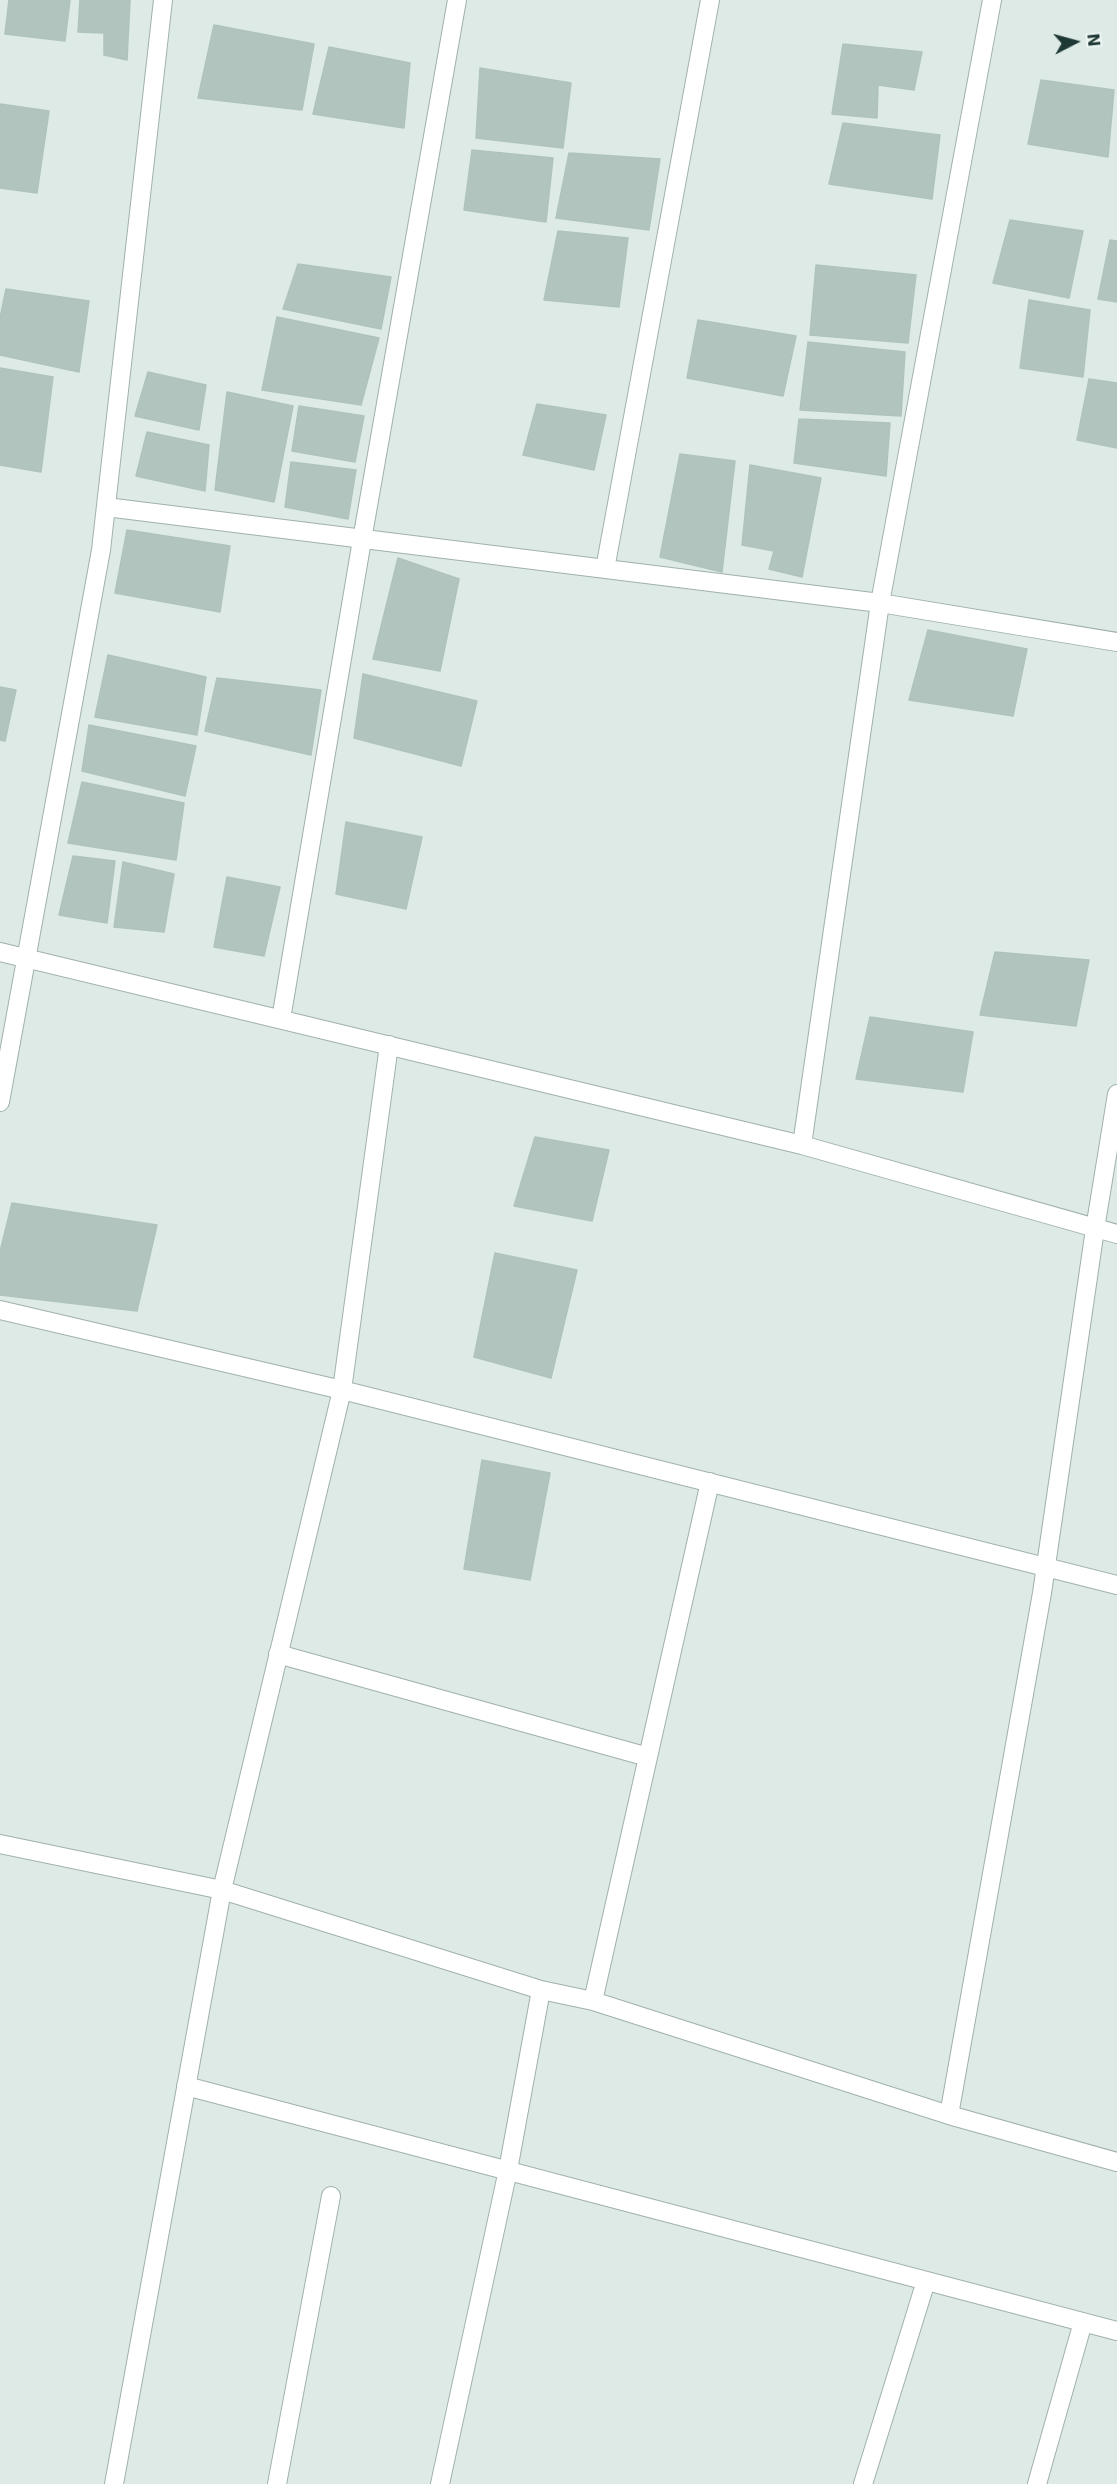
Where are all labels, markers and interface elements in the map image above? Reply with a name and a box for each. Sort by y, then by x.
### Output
north arrow [1045,12,1105,72]
text: N [1083,32,1104,48]

